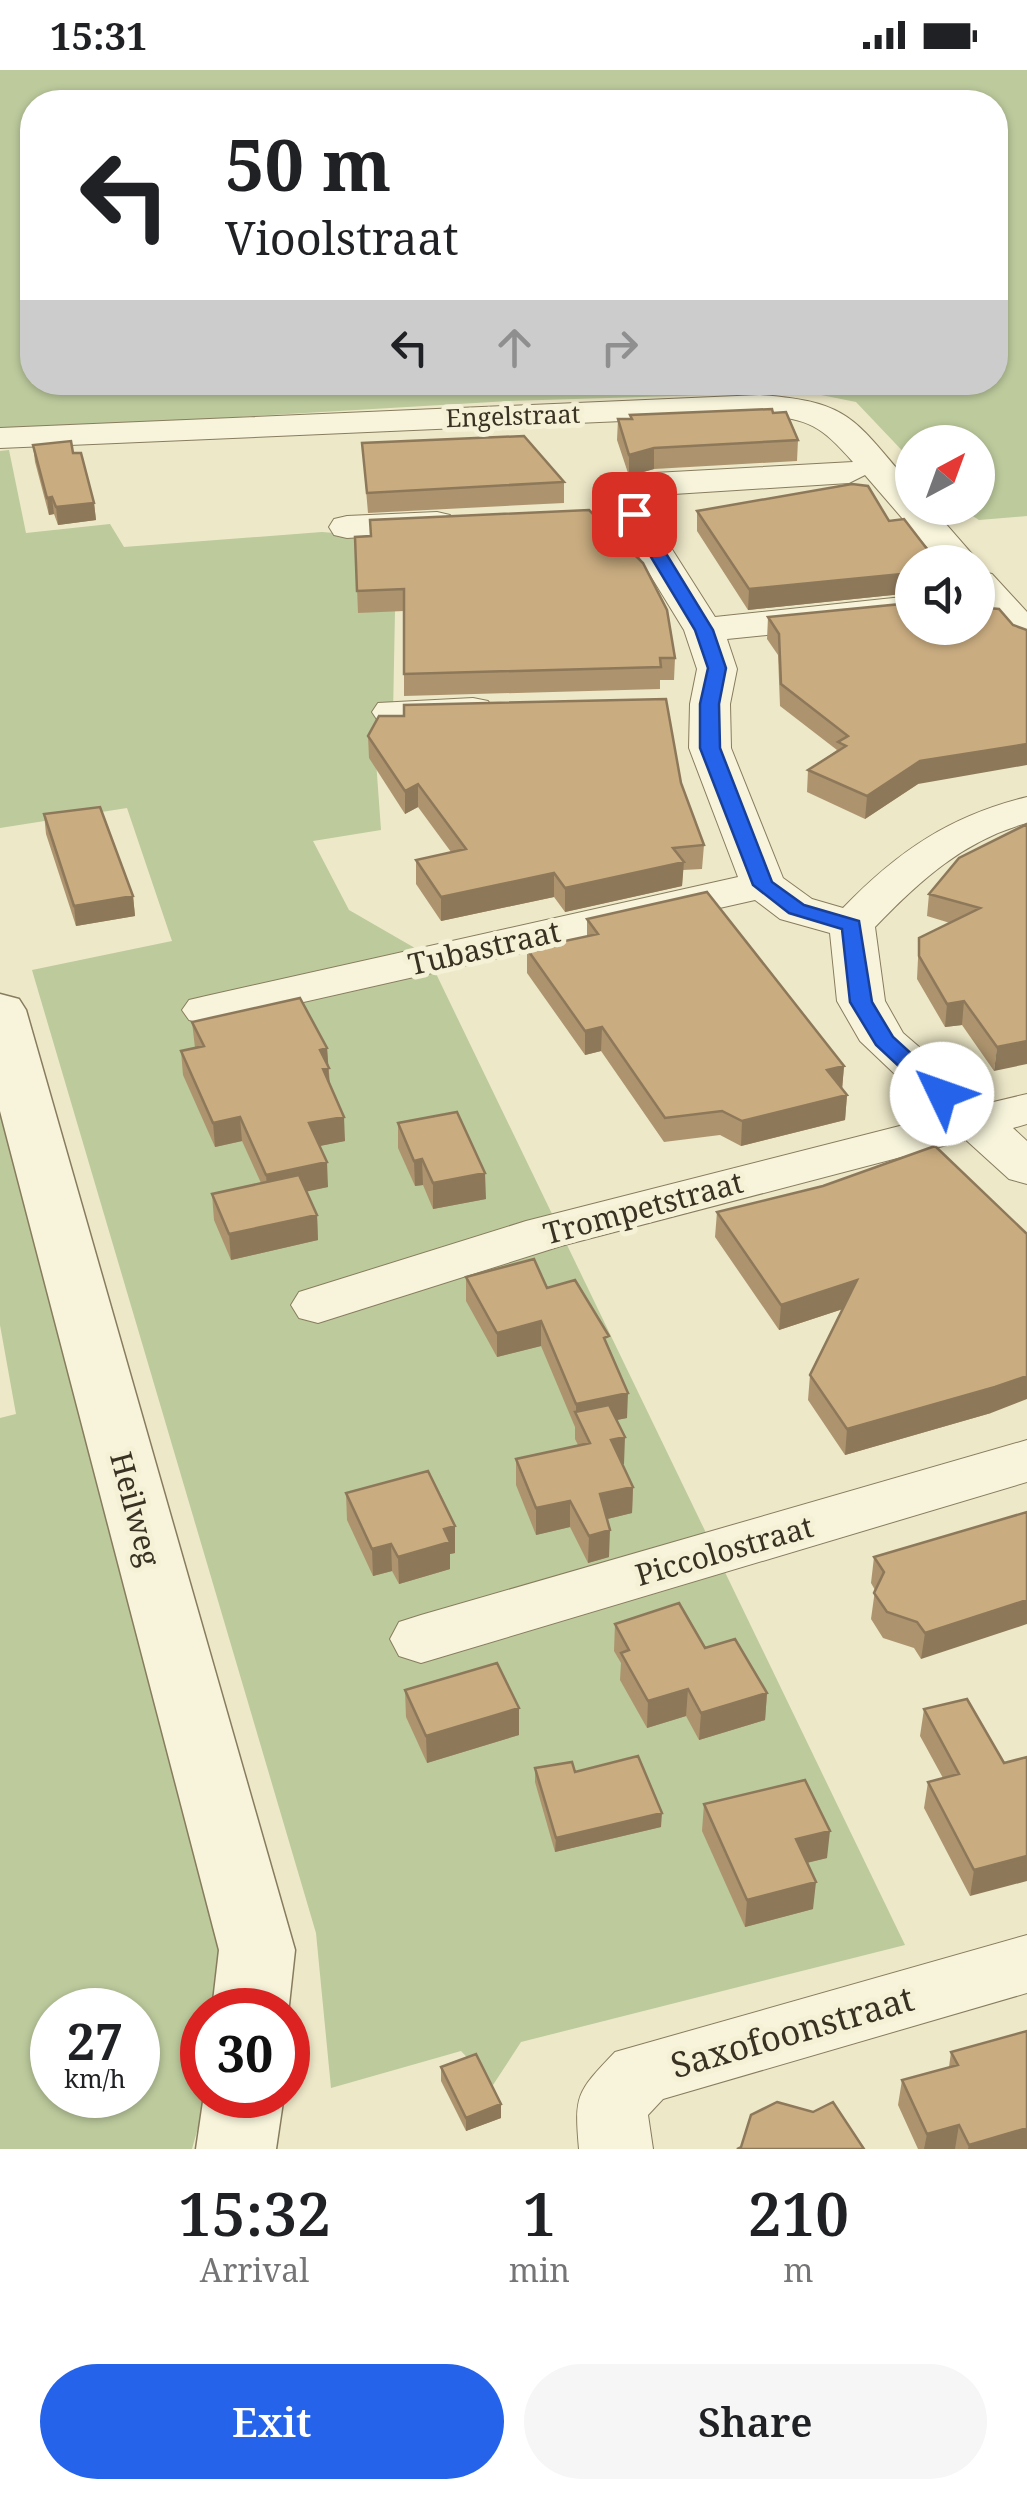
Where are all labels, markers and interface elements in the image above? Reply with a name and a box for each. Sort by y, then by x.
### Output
text: 15:31 [50,9,147,61]
text: 50 m [225,116,391,212]
icon: left [60,130,190,260]
text: Vioolstraat [225,207,459,268]
icon: left [382,320,437,375]
icon: ahead [487,320,542,375]
icon: right [592,320,647,375]
street label: Engelstraat [445,396,581,434]
north arrow [895,425,995,525]
map controls [895,425,995,645]
pin [592,472,677,557]
icon: arrive [607,487,662,542]
button: sound [895,545,995,645]
street label: Tubastraat [404,910,564,984]
position arrow [890,1042,994,1146]
street label: Trompetstraat [539,1161,747,1253]
street label: Heilweg [101,1447,171,1571]
street label: Piccolostraat [630,1505,818,1595]
street label: Saxofoonstraat [665,1974,919,2088]
speed limit sign: 30 [180,1988,310,2118]
text: 27 [67,2007,123,2075]
text: km/h [64,2061,126,2095]
text: 15:32 [178,2172,331,2254]
text: 1 [522,2172,556,2254]
text: 210 [748,2172,849,2254]
text: Arrival [200,2248,309,2291]
text: min [509,2248,570,2291]
text: m [783,2248,814,2291]
button: Exit [40,2364,504,2479]
button: Share [524,2364,987,2479]

